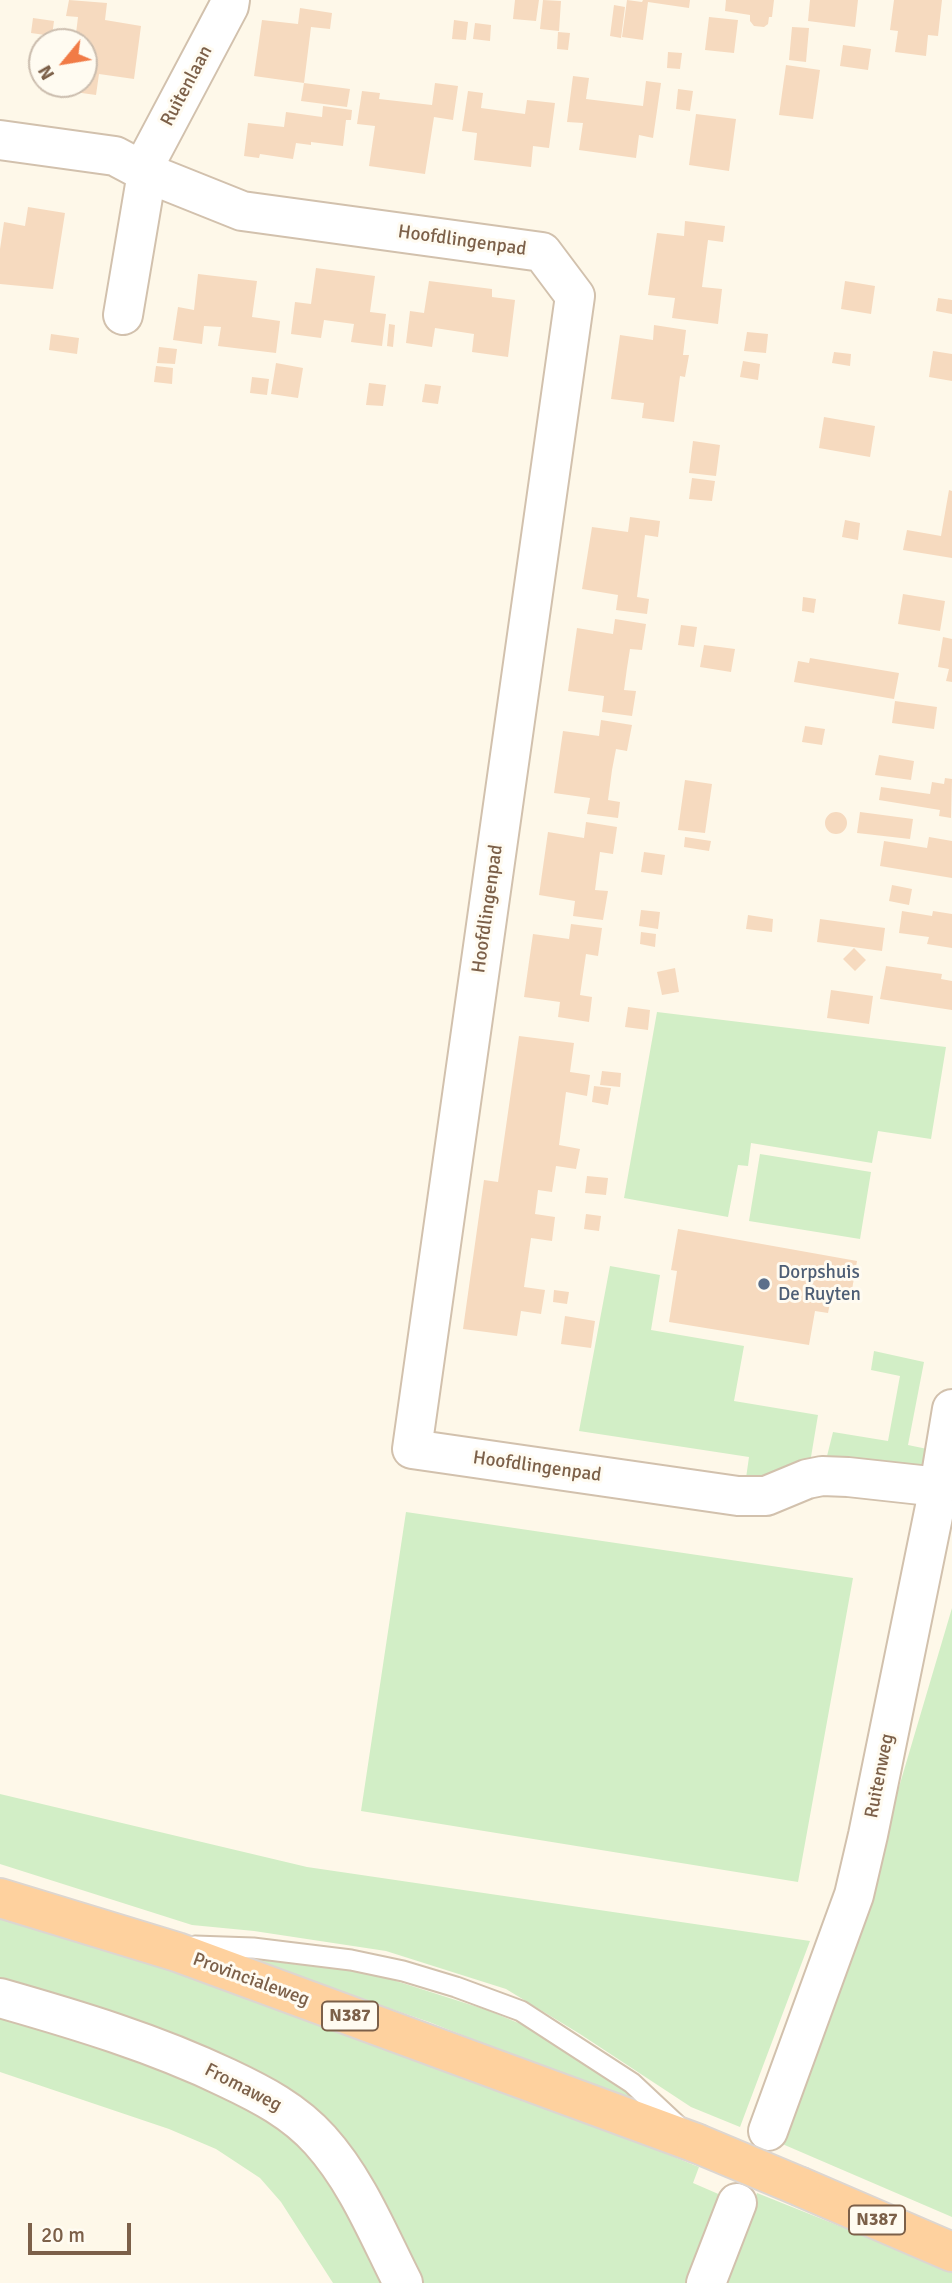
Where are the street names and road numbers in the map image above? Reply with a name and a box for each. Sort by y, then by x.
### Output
street label: Ruitenlaan [156,42,218,130]
street label: Hoofdlingenpad [396,221,528,261]
street label: Hoofdlingenpad [468,843,508,975]
street label: Hoofdlingenpad [471,1447,603,1487]
street label: Ruitenweg [861,1732,899,1820]
street label: Provincialeweg [190,1948,312,2012]
road number: N387 [322,2002,378,2030]
street label: Fromaweg [201,2059,285,2117]
road number: N387 [849,2206,905,2234]

